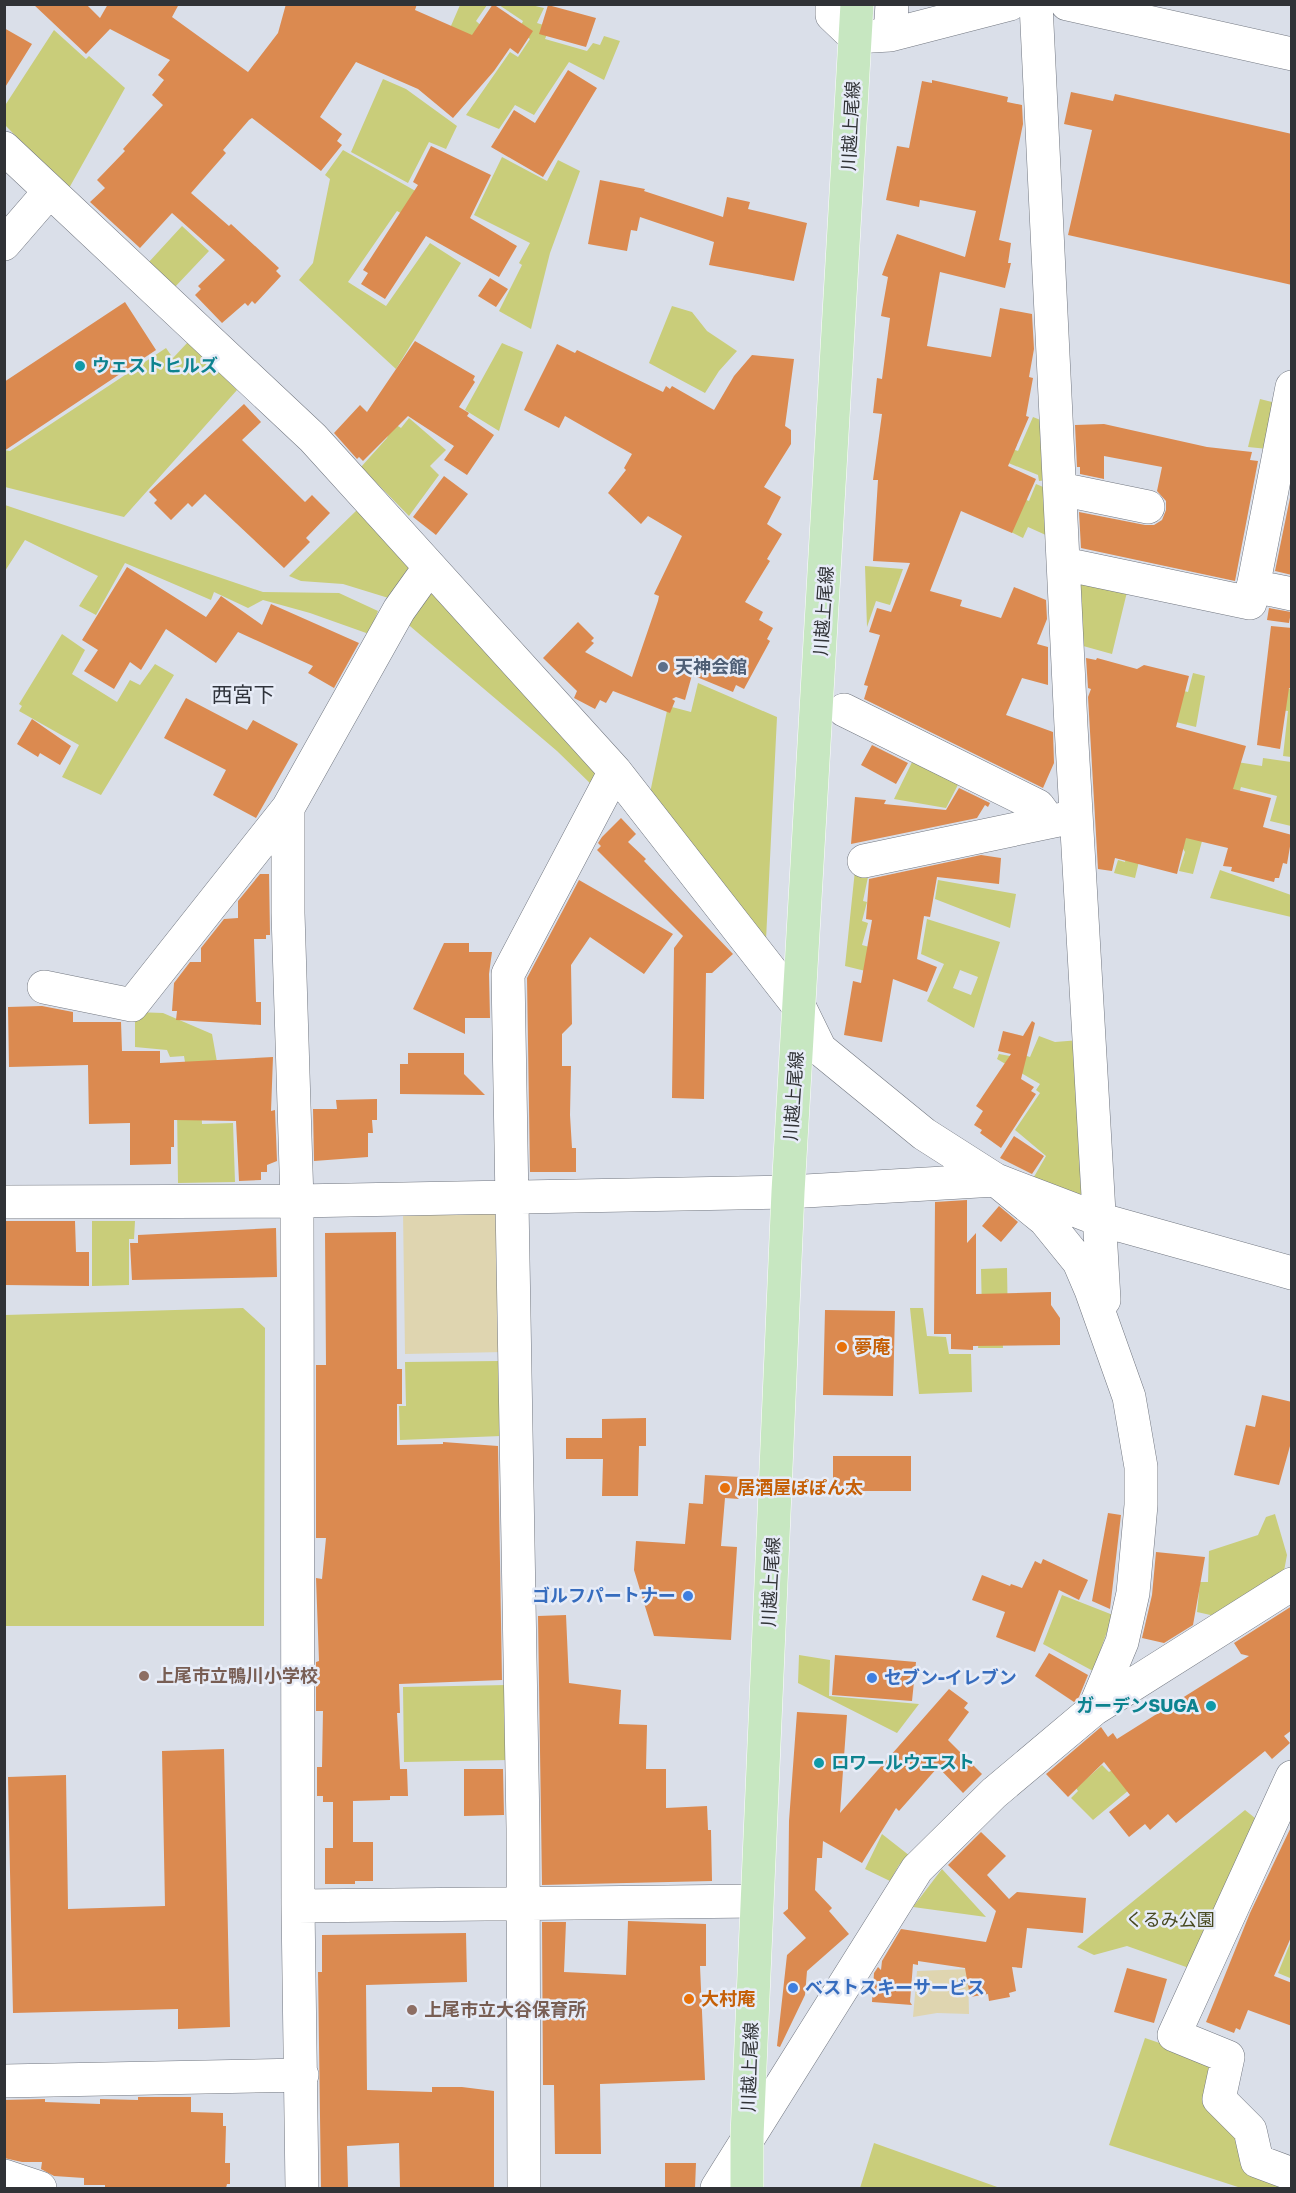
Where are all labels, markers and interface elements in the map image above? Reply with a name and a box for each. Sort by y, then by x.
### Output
street label: 川越上尾線 [837,80,863,171]
place label: ウェストヒルズ [92,354,218,376]
marker: ウェストヒルズ [73,359,87,373]
street label: 川越上尾線 [809,565,837,657]
place label: 天神会館 [675,655,747,677]
marker: 天神会館 [656,660,670,674]
district label: 西宮下 [212,681,275,707]
street label: 川越上尾線 [779,1050,807,1142]
place label: 夢庵 [854,1335,890,1357]
marker: 夢庵 [835,1340,849,1354]
place label: 居酒屋ぽぽん太 [737,1476,863,1498]
marker: 居酒屋ぽぽん太 [718,1481,732,1495]
street label: 川越上尾線 [757,1536,783,1627]
place label: ゴルフパートナー [532,1584,676,1606]
marker: ゴルフパートナー [681,1589,695,1603]
place label: 上尾市立鴨川小学校 [156,1664,318,1686]
place label: セブン-イレブン [884,1666,1017,1688]
marker: 上尾市立鴨川小学校 [137,1669,151,1683]
marker: セブン-イレブン [865,1671,879,1685]
place label: ガーデンSUGA [1076,1694,1199,1716]
marker: ガーデンSUGA [1204,1699,1218,1713]
place label: ロワールウエスト [831,1751,975,1773]
marker: ロワールウエスト [812,1756,826,1770]
park label: くるみ公園 [1125,1908,1215,1930]
place label: ベストスキーサービス [805,1976,985,1998]
marker: ベストスキーサービス [786,1981,800,1995]
place label: 大村庵 [701,1987,755,2009]
marker: 大村庵 [682,1992,696,2006]
place label: 上尾市立大谷保育所 [424,1998,586,2020]
marker: 上尾市立大谷保育所 [405,2003,419,2017]
street label: 川越上尾線 [736,2022,762,2112]

